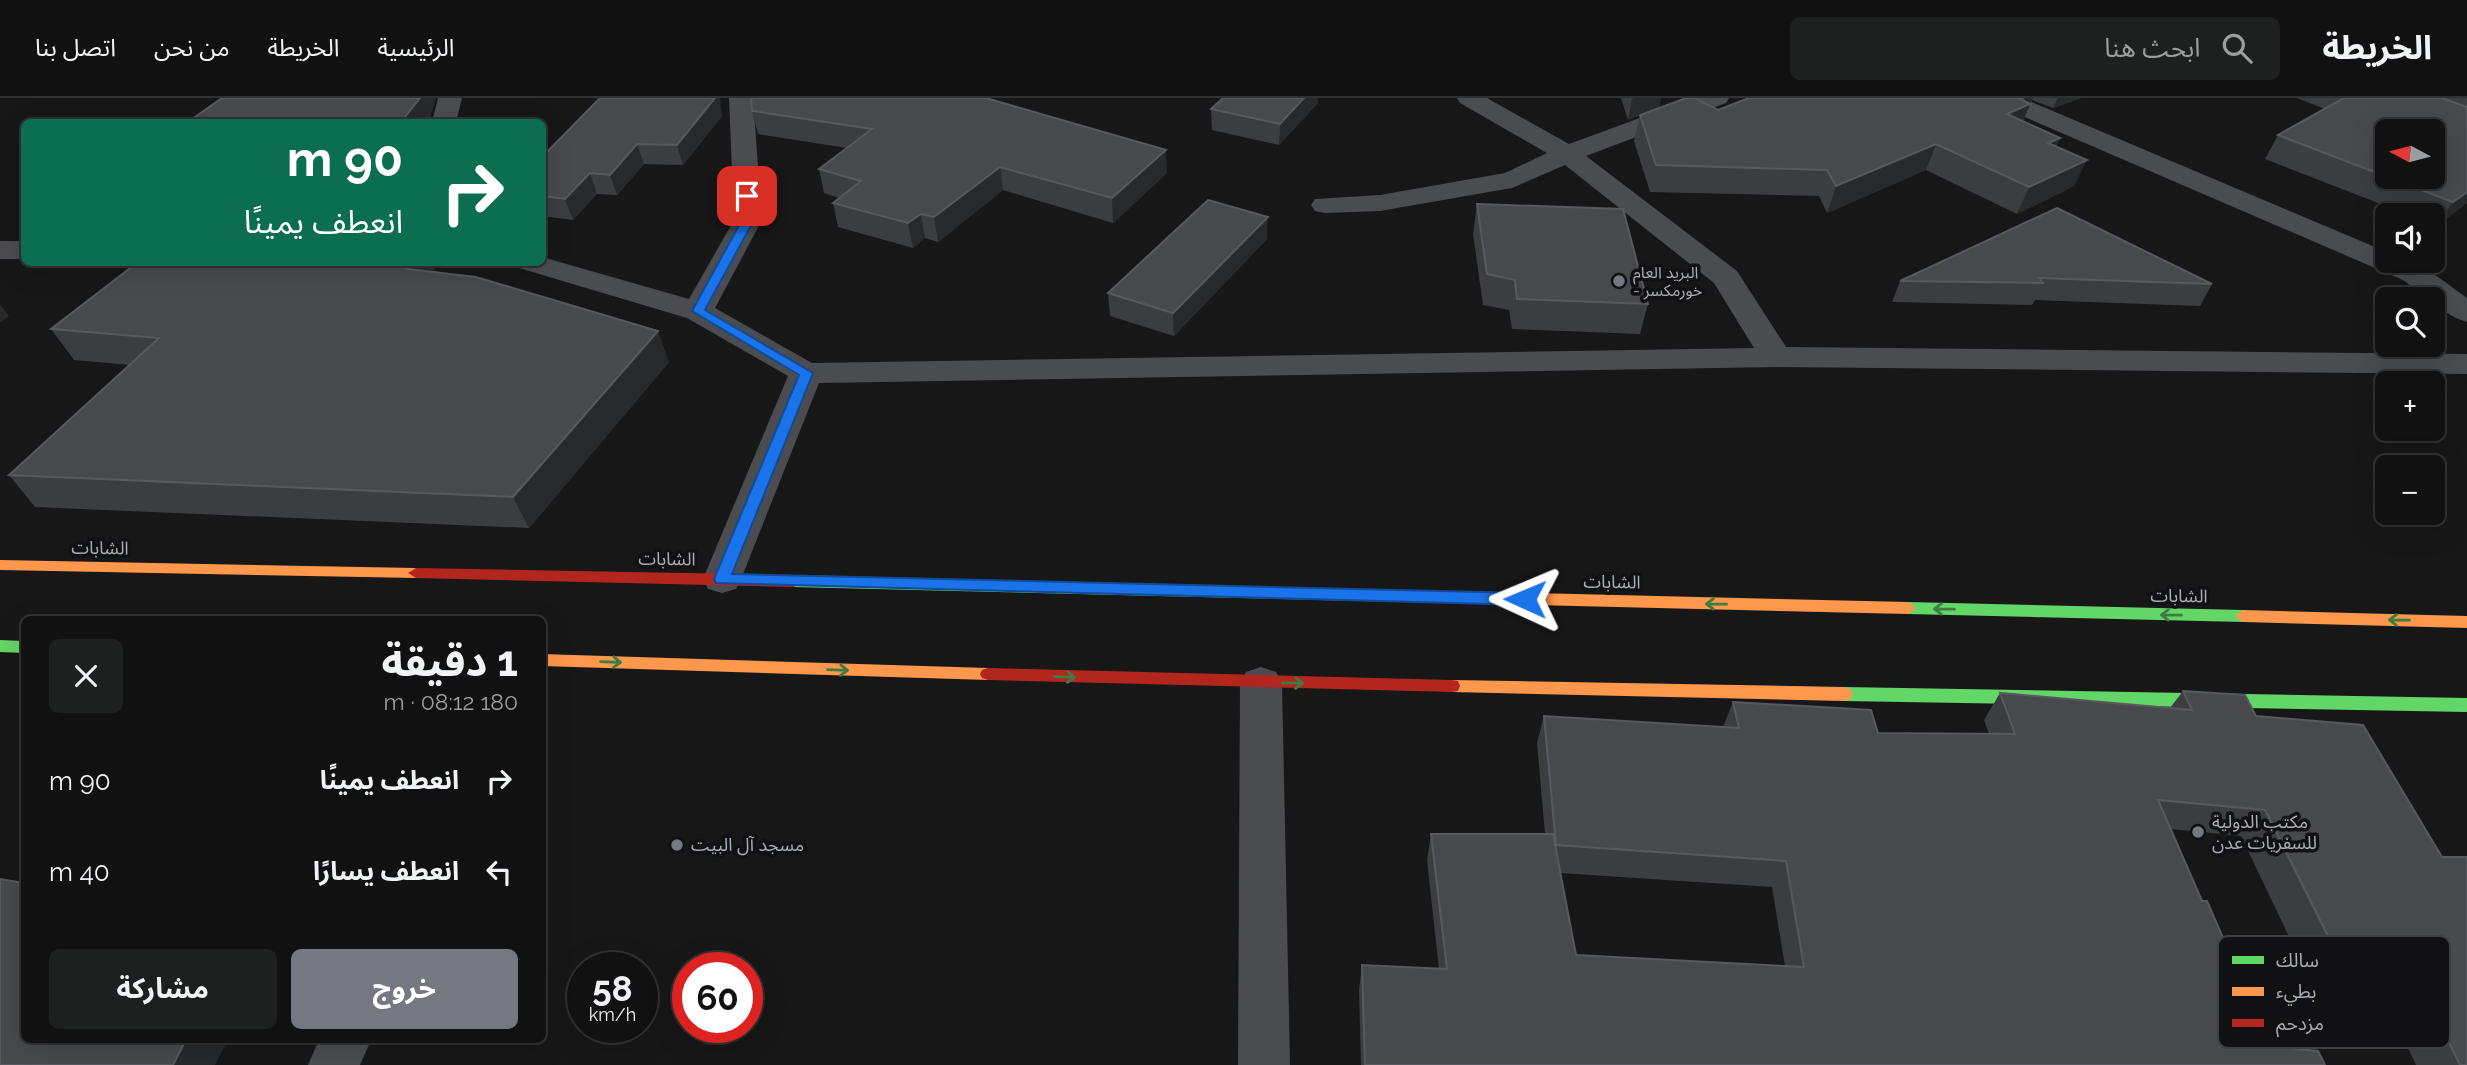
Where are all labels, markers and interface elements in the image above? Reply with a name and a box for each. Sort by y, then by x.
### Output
search box [1790,17,2280,80]
text: الخريطة [2322,28,2432,67]
icon: search [2218,29,2256,67]
text: اتصل بنا [35,33,116,62]
text: من نحن [154,33,230,62]
text: الخريطة [268,33,339,62]
text: الرئيسية [377,33,455,62]
text: ابحث هنا [2104,33,2200,63]
north arrow [2375,119,2445,189]
map controls [2375,119,2445,525]
text: 90 m [287,130,403,187]
icon: right [427,147,518,238]
pin [717,166,777,226]
icon: arrive [728,177,766,215]
text: انعطف يمينًا [244,203,403,240]
button: sound [2375,203,2445,273]
place label: البريد العام - خورمكسر [1633,263,1703,300]
marker: البريد العام - خورمكسر [1611,273,1627,289]
button: search [2375,287,2445,357]
button: + [2375,371,2445,441]
button: − [2375,455,2445,525]
street label: الشابات [71,537,129,558]
street label: الشابات [638,548,696,569]
position arrow [1488,562,1562,636]
street label: الشابات [1583,571,1641,592]
street label: الشابات [2150,585,2208,606]
one-way arrow [1705,597,1728,610]
one-way arrow [1933,603,1956,616]
one-way arrow [2160,608,2183,622]
one-way arrow [2388,614,2411,627]
text: 1 دقيقة [381,637,518,686]
button: close [49,639,123,713]
one-way arrow [599,656,622,669]
one-way arrow [826,663,849,676]
one-way arrow [1054,670,1077,683]
one-way arrow [1281,677,1304,690]
text: 180 m · 08:12 [383,688,518,715]
icon: right [480,762,518,800]
text: انعطف يمينًا [320,765,459,795]
text: 90 m [49,766,111,796]
place label: مكتب الدولية للسفريات عدن [2212,811,2317,854]
marker: مكتب الدولية للسفريات عدن [2190,824,2206,840]
place label: مسجد آل البيت [691,834,804,856]
marker: مسجد آل البيت [669,837,685,853]
icon: left [480,853,518,891]
text: انعطف يسارًا [313,856,459,886]
text: 40 m [49,857,110,887]
legend [2218,936,2450,1048]
button: مشاركة [49,949,277,1029]
button: خروج [291,949,518,1029]
text: سالك [2276,949,2319,971]
speed limit sign: 60 [672,952,763,1043]
text: 58 [592,968,633,1009]
text: بطيء [2276,980,2316,1006]
text: km/h [589,1004,636,1025]
text: مزدحم [2276,1012,2324,1038]

